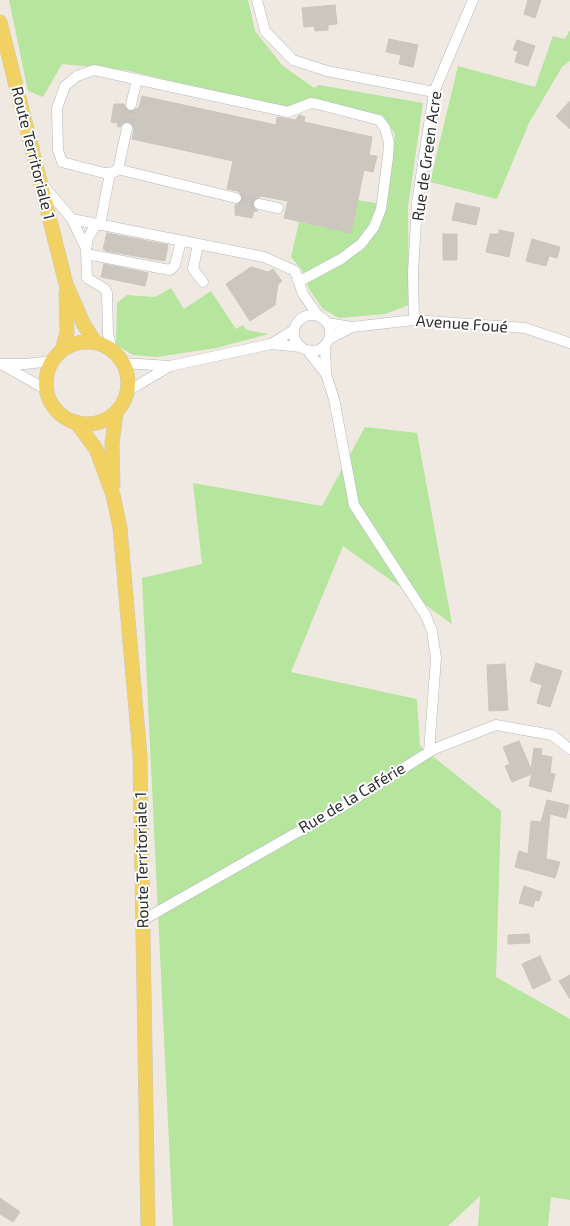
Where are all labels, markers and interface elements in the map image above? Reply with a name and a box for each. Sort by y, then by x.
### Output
street label: Route Territoriale 1 [7,84,59,222]
street label: Rue de Green Acre [408,90,446,222]
street label: Avenue Foué [415,311,509,337]
street label: Rue de la Caférie [295,759,409,837]
street label: Route Territoriale 1 [131,791,153,929]

